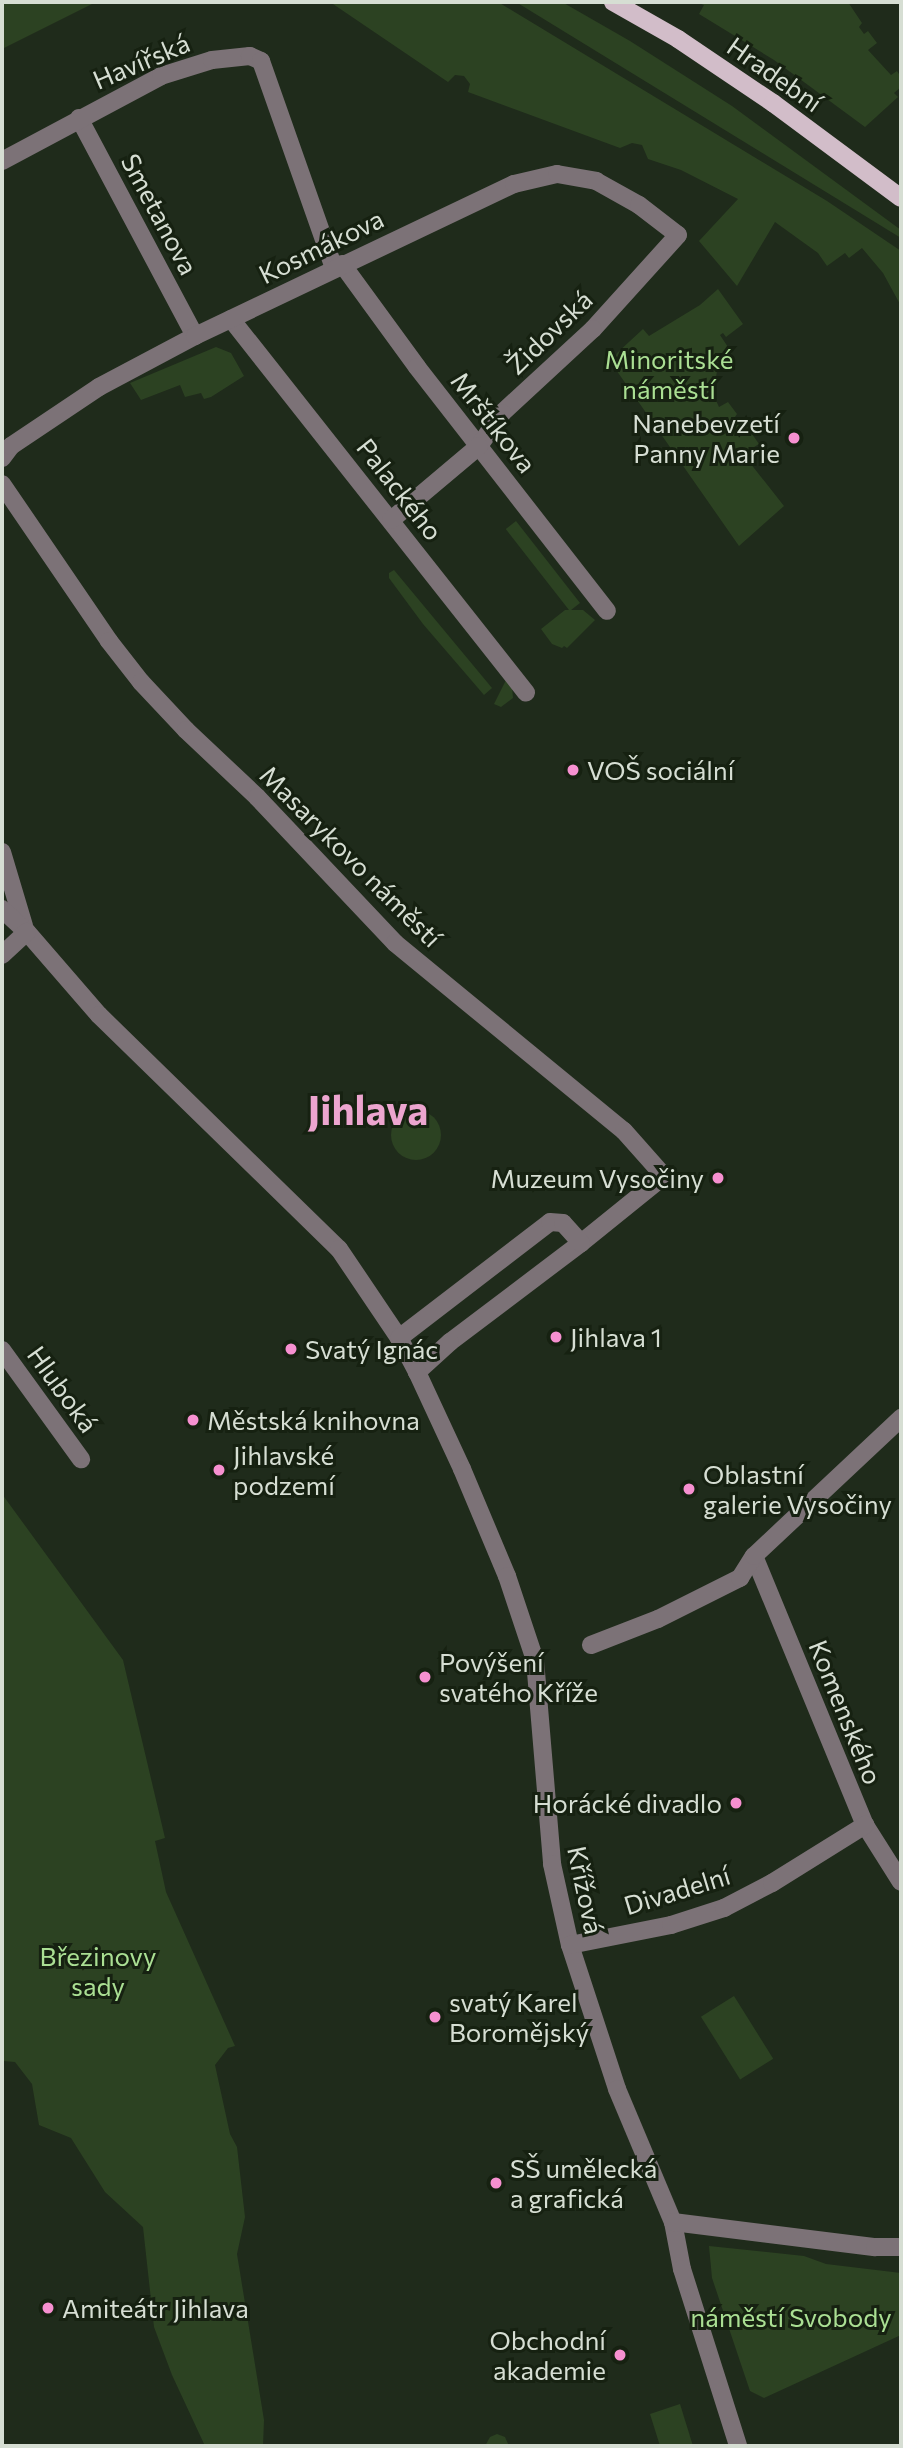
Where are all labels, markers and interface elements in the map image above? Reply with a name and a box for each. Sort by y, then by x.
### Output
street label: Havířská [88,27,194,95]
street label: Hradební [721,30,829,118]
street label: Smetanova [115,148,205,280]
street label: Kosmákova [253,202,389,290]
street label: Židovská [500,284,598,380]
park label: Minoritské náměstí [605,343,733,404]
street label: Mrštíkova [445,365,543,479]
place label: Nanebevzetí Panny Marie [632,407,780,468]
marker: Nanebevzetí Panny Marie [786,430,802,446]
street label: Palackého [351,432,449,546]
place label: VOŠ sociální [587,754,734,786]
street label: Masarykovo náměstí [254,759,448,953]
marker: VOŠ sociální [565,762,581,778]
district label: Jihlava [308,1085,428,1133]
place label: Muzeum Vysočiny [491,1162,704,1194]
marker: Muzeum Vysočiny [710,1170,726,1186]
place label: Jihlava 1 [570,1321,662,1353]
marker: Jihlava 1 [548,1329,564,1345]
place label: Svatý Ignác [305,1333,438,1365]
street label: Hluboká [21,1340,105,1438]
marker: Svatý Ignác [283,1341,299,1357]
place label: Městská knihovna [207,1404,420,1436]
marker: Městská knihovna [185,1412,201,1428]
place label: Jihlavské podzemí [233,1439,335,1500]
place label: Oblastní galerie Vysočiny [703,1458,892,1520]
marker: Jihlavské podzemí [211,1462,227,1478]
marker: Oblastní galerie Vysočiny [681,1481,697,1497]
street label: Komenského [803,1635,889,1789]
place label: Povýšení svatého Kříže [439,1646,598,1708]
marker: Povýšení svatého Kříže [417,1669,433,1685]
place label: Horácké divadlo [533,1787,722,1819]
marker: Horácké divadlo [728,1795,744,1811]
street label: Křížová [561,1843,611,1937]
street label: Divadelní [620,1859,734,1921]
park label: Březinovy sady [40,1940,156,2002]
place label: svatý Karel Boromějský [449,1986,589,2048]
marker: svatý Karel Boromějský [427,2009,443,2025]
place label: SŠ umělecká a grafická [510,2152,657,2214]
marker: SŠ umělecká a grafická [488,2175,504,2191]
place label: Amiteátr Jihlava [62,2292,249,2324]
marker: Amiteátr Jihlava [40,2300,56,2316]
park label: náměstí Svobody [690,2301,892,2333]
place label: Obchodní akademie [489,2324,606,2386]
marker: Obchodní akademie [612,2347,628,2363]

